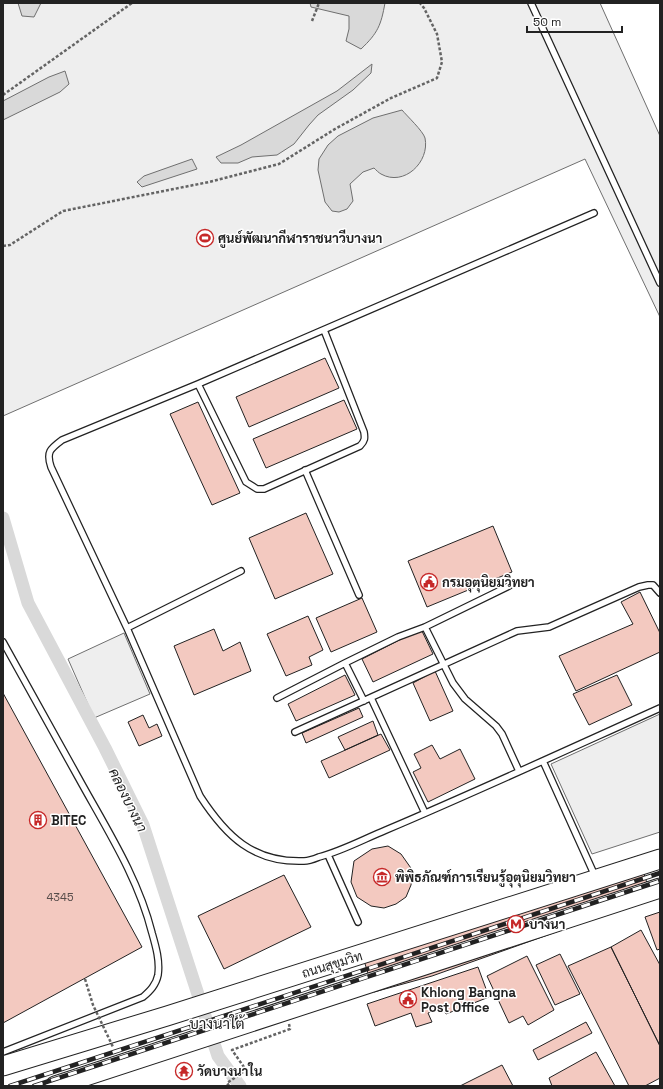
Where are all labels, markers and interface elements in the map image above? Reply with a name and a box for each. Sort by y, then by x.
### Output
scale bar [527,8,622,34]
text: 50 m [533,14,561,30]
sports icon: ศูนย์พัฒนากีฬาราชนาวีบางนา [195,228,215,248]
place label: ศูนย์พัฒนากีฬาราชนาวีบางนา [218,229,382,249]
public building icon: กรมอุตุนิยมวิทยา [419,572,439,592]
place label: กรมอุตุนิยมวิทยา [442,574,535,593]
water label: คลองบางนา [105,765,151,835]
building icon: BITEC [28,810,48,830]
place label: BITEC [51,812,86,829]
museum icon: พิพิธภัณฑ์การเรียนรู้อุตุนิยมวิทยา [372,867,392,887]
place label: พิพิธภัณฑ์การเรียนรู้อุตุนิยมวิทยา [395,868,576,888]
house number: 4345 [47,890,74,904]
metro station icon: บางนา [506,914,526,934]
place label: บางนา [529,916,565,933]
street label: ถนนสุขุมวิท [300,947,365,983]
place label: Khlong Bangna Post Office [421,984,517,1016]
public building icon: Khlong Bangna Post Office [398,989,418,1009]
district label: บางนาใต้ [189,1014,246,1033]
temple icon: วัดบางนาใน [174,1061,194,1081]
place label: วัดบางนาใน [197,1062,262,1080]

